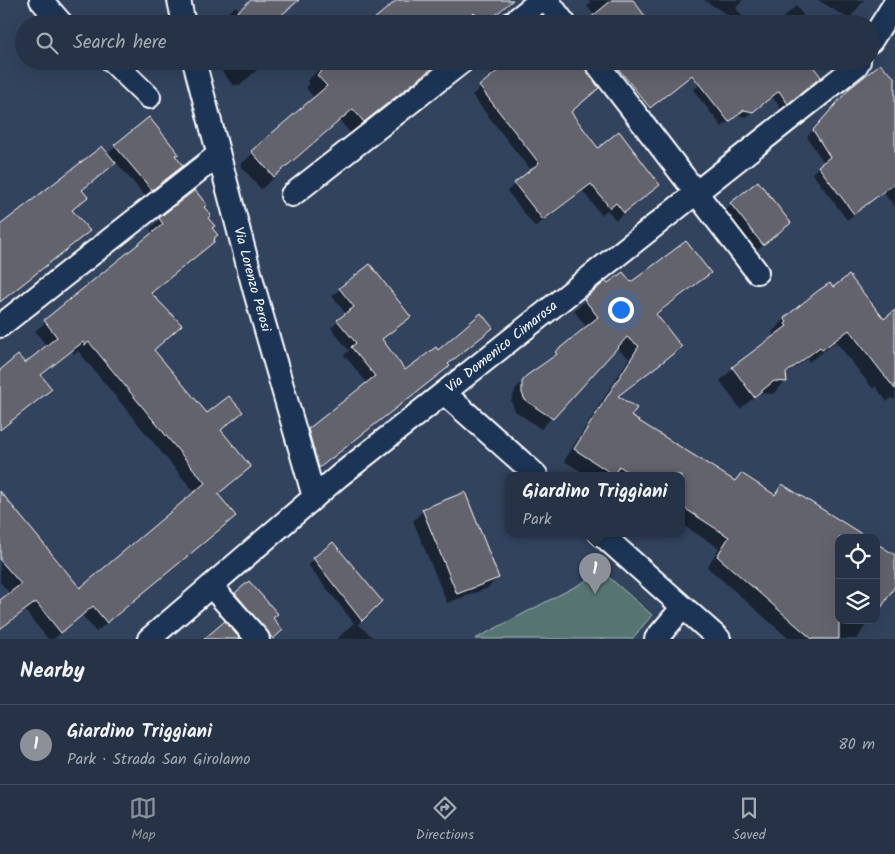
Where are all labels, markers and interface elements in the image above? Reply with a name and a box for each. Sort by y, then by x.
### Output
search box [15,15,880,70]
text: Search here [73,28,167,58]
icon: search [33,29,61,57]
street label: Via Lorenzo Perosi [227,225,277,335]
street label: Via Domenico Cimarosa [441,296,563,398]
your location [608,297,634,323]
popup [505,472,685,537]
text: Giardino Triggiani [522,477,668,507]
text: Park [522,507,551,532]
map controls [835,534,880,624]
button: locate [835,534,880,579]
pin: 1 [579,553,611,594]
button: layers [835,579,880,624]
text: Nearby [20,655,85,688]
text: Giardino Triggiani [67,717,212,747]
text: 1 [34,732,38,757]
text: 80 m [838,732,875,757]
text: Park · Strada San Girolamo [67,747,251,772]
tab: Map [129,794,157,846]
tab: Directions [416,794,474,846]
tab: Saved [732,794,766,846]

